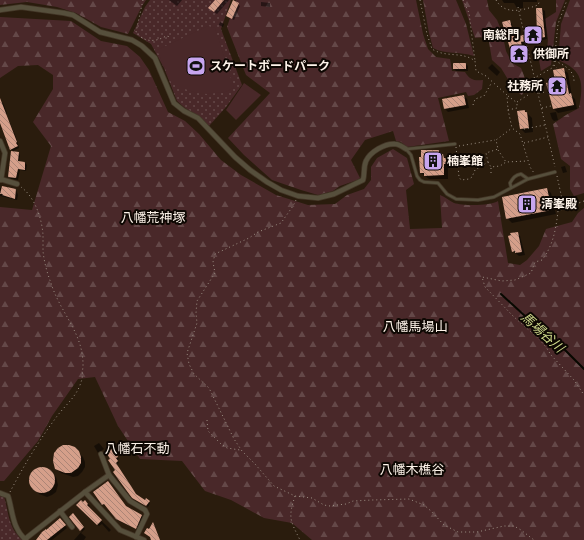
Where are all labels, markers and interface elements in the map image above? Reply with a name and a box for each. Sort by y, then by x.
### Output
temple icon: 南総門 [522,24,544,46]
place label: 南総門 [483,27,519,42]
temple icon: 供御所 [508,43,530,65]
place label: 供御所 [533,46,569,61]
sports icon: スケートボードパーク [185,55,207,77]
place label: スケートボードパーク [210,58,330,73]
temple icon: 社務所 [546,75,568,97]
place label: 社務所 [507,78,543,93]
building icon: 楠峯館 [422,150,444,172]
place label: 楠峯館 [447,153,483,168]
building icon: 清峯殿 [516,193,538,215]
place label: 清峯殿 [541,196,577,211]
district label: 八幡荒神塚 [120,209,186,226]
water label: 馬場谷川 [518,309,569,357]
district label: 八幡馬場山 [382,318,448,335]
district label: 八幡石不動 [104,440,170,457]
district label: 八幡木樵谷 [379,461,445,478]

